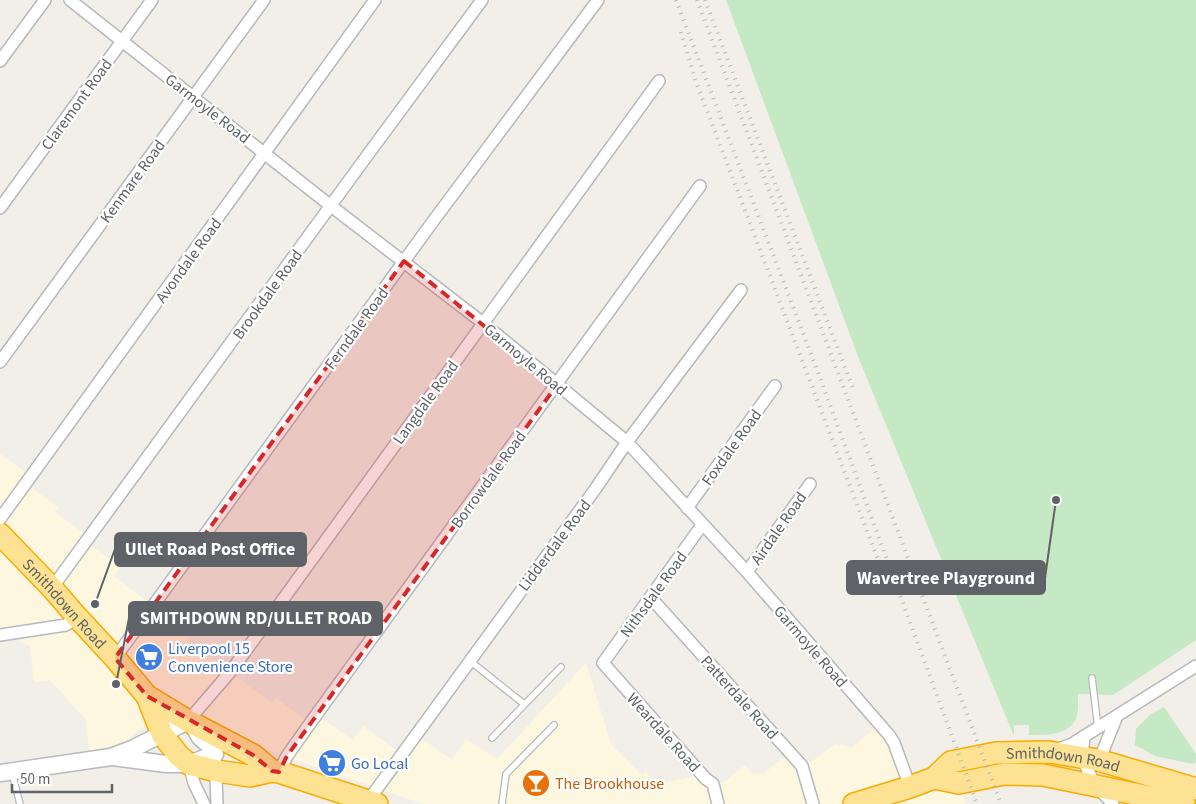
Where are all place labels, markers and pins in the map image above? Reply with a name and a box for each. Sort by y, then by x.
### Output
callout: Ullet Road Post Office [115,533,306,566]
callout: Wavertree Playground [847,561,1045,594]
callout: SMITHDOWN RD/ULLET ROAD [129,602,382,635]
place label: Liverpool 15 Convenience Store [168,638,293,678]
supermarket icon: Liverpool 15 Convenience Store [134,642,164,672]
supermarket icon: Go Local [317,748,347,778]
place label: Go Local [351,753,408,775]
bar icon: The Brookhouse [521,768,551,798]
place label: The Brookhouse [555,773,664,795]

